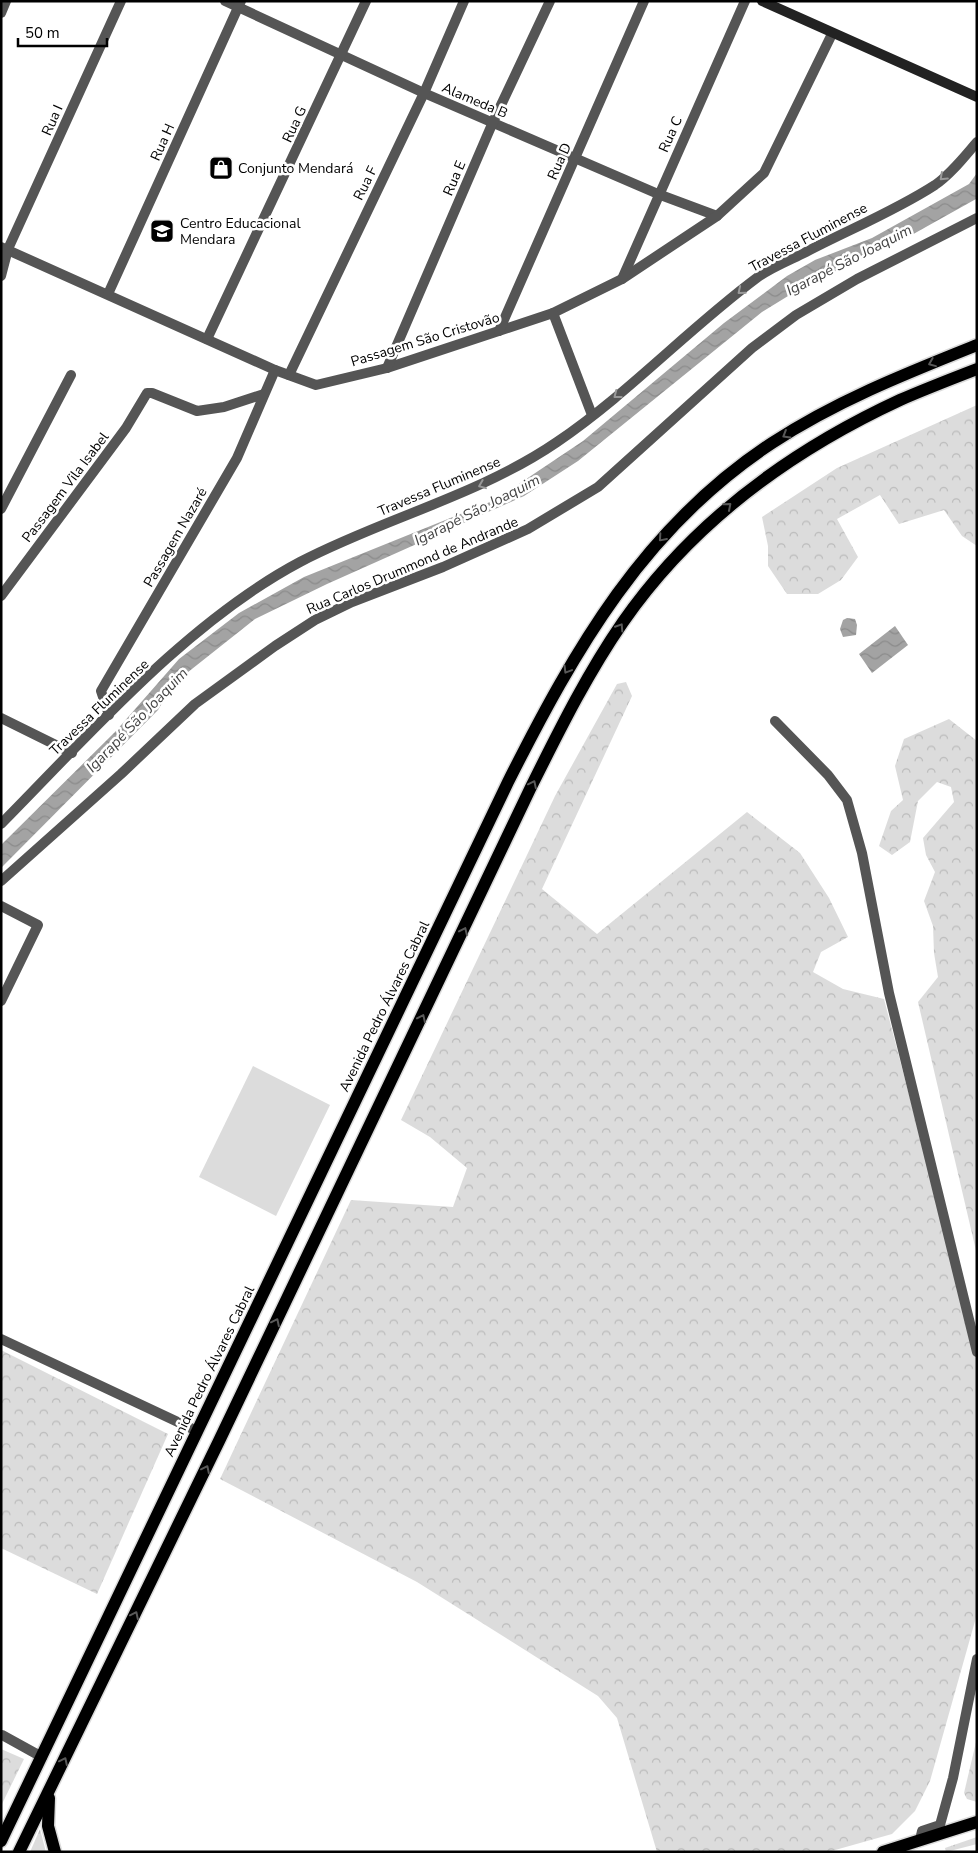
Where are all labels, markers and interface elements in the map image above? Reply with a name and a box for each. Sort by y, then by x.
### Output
scale bar [18,15,106,47]
text: 50 m [25,23,60,43]
street label: Alameda B [439,78,511,123]
street label: Rua I [37,102,68,139]
street label: Rua G [278,103,311,146]
street label: Rua C [654,113,687,155]
street label: Rua H [146,121,179,164]
street label: Rua D [543,140,576,183]
shop icon: Conjunto Mendará [208,155,234,181]
street label: Rua E [439,158,470,199]
place label: Conjunto Mendará [238,159,353,178]
street label: Rua F [349,163,382,204]
one-way arrow [940,171,949,180]
street label: Travessa Fluminense [746,198,871,277]
place label: Centro Educacional Mendara [180,214,301,249]
school or university icon: Centro Educacional Mendara [149,218,175,244]
water label: Igarapé São Joaquim [783,220,915,300]
one-way arrow [738,285,747,294]
street label: Passagem São Cristovão [348,308,502,371]
one-way arrow [928,357,936,367]
one-way arrow [614,390,623,398]
street label: Passagem Vila Isabel [18,428,114,546]
one-way arrow [783,428,792,438]
street label: Travessa Fluminense [375,452,503,521]
water label: Igarapé São Joaquim [411,470,543,550]
one-way arrow [478,478,487,489]
street label: Passagem Nazaré [139,484,212,591]
one-way arrow [723,503,732,512]
street label: Rua Carlos Drummond de Andrande [303,512,521,619]
one-way arrow [658,533,667,542]
one-way arrow [614,623,623,633]
street label: Travessa Fluminense [46,655,153,760]
water label: Igarapé São Joaquim [82,663,192,777]
one-way arrow [563,665,573,674]
one-way arrow [527,780,537,789]
street label: Avenida Pedro Álvares Cabral [335,917,435,1095]
one-way arrow [457,927,468,936]
one-way arrow [416,1014,426,1023]
street label: Avenida Pedro Álvares Cabral [160,1282,260,1460]
one-way arrow [270,1318,281,1327]
one-way arrow [200,1465,210,1474]
one-way arrow [129,1611,139,1620]
one-way arrow [57,1757,68,1766]

